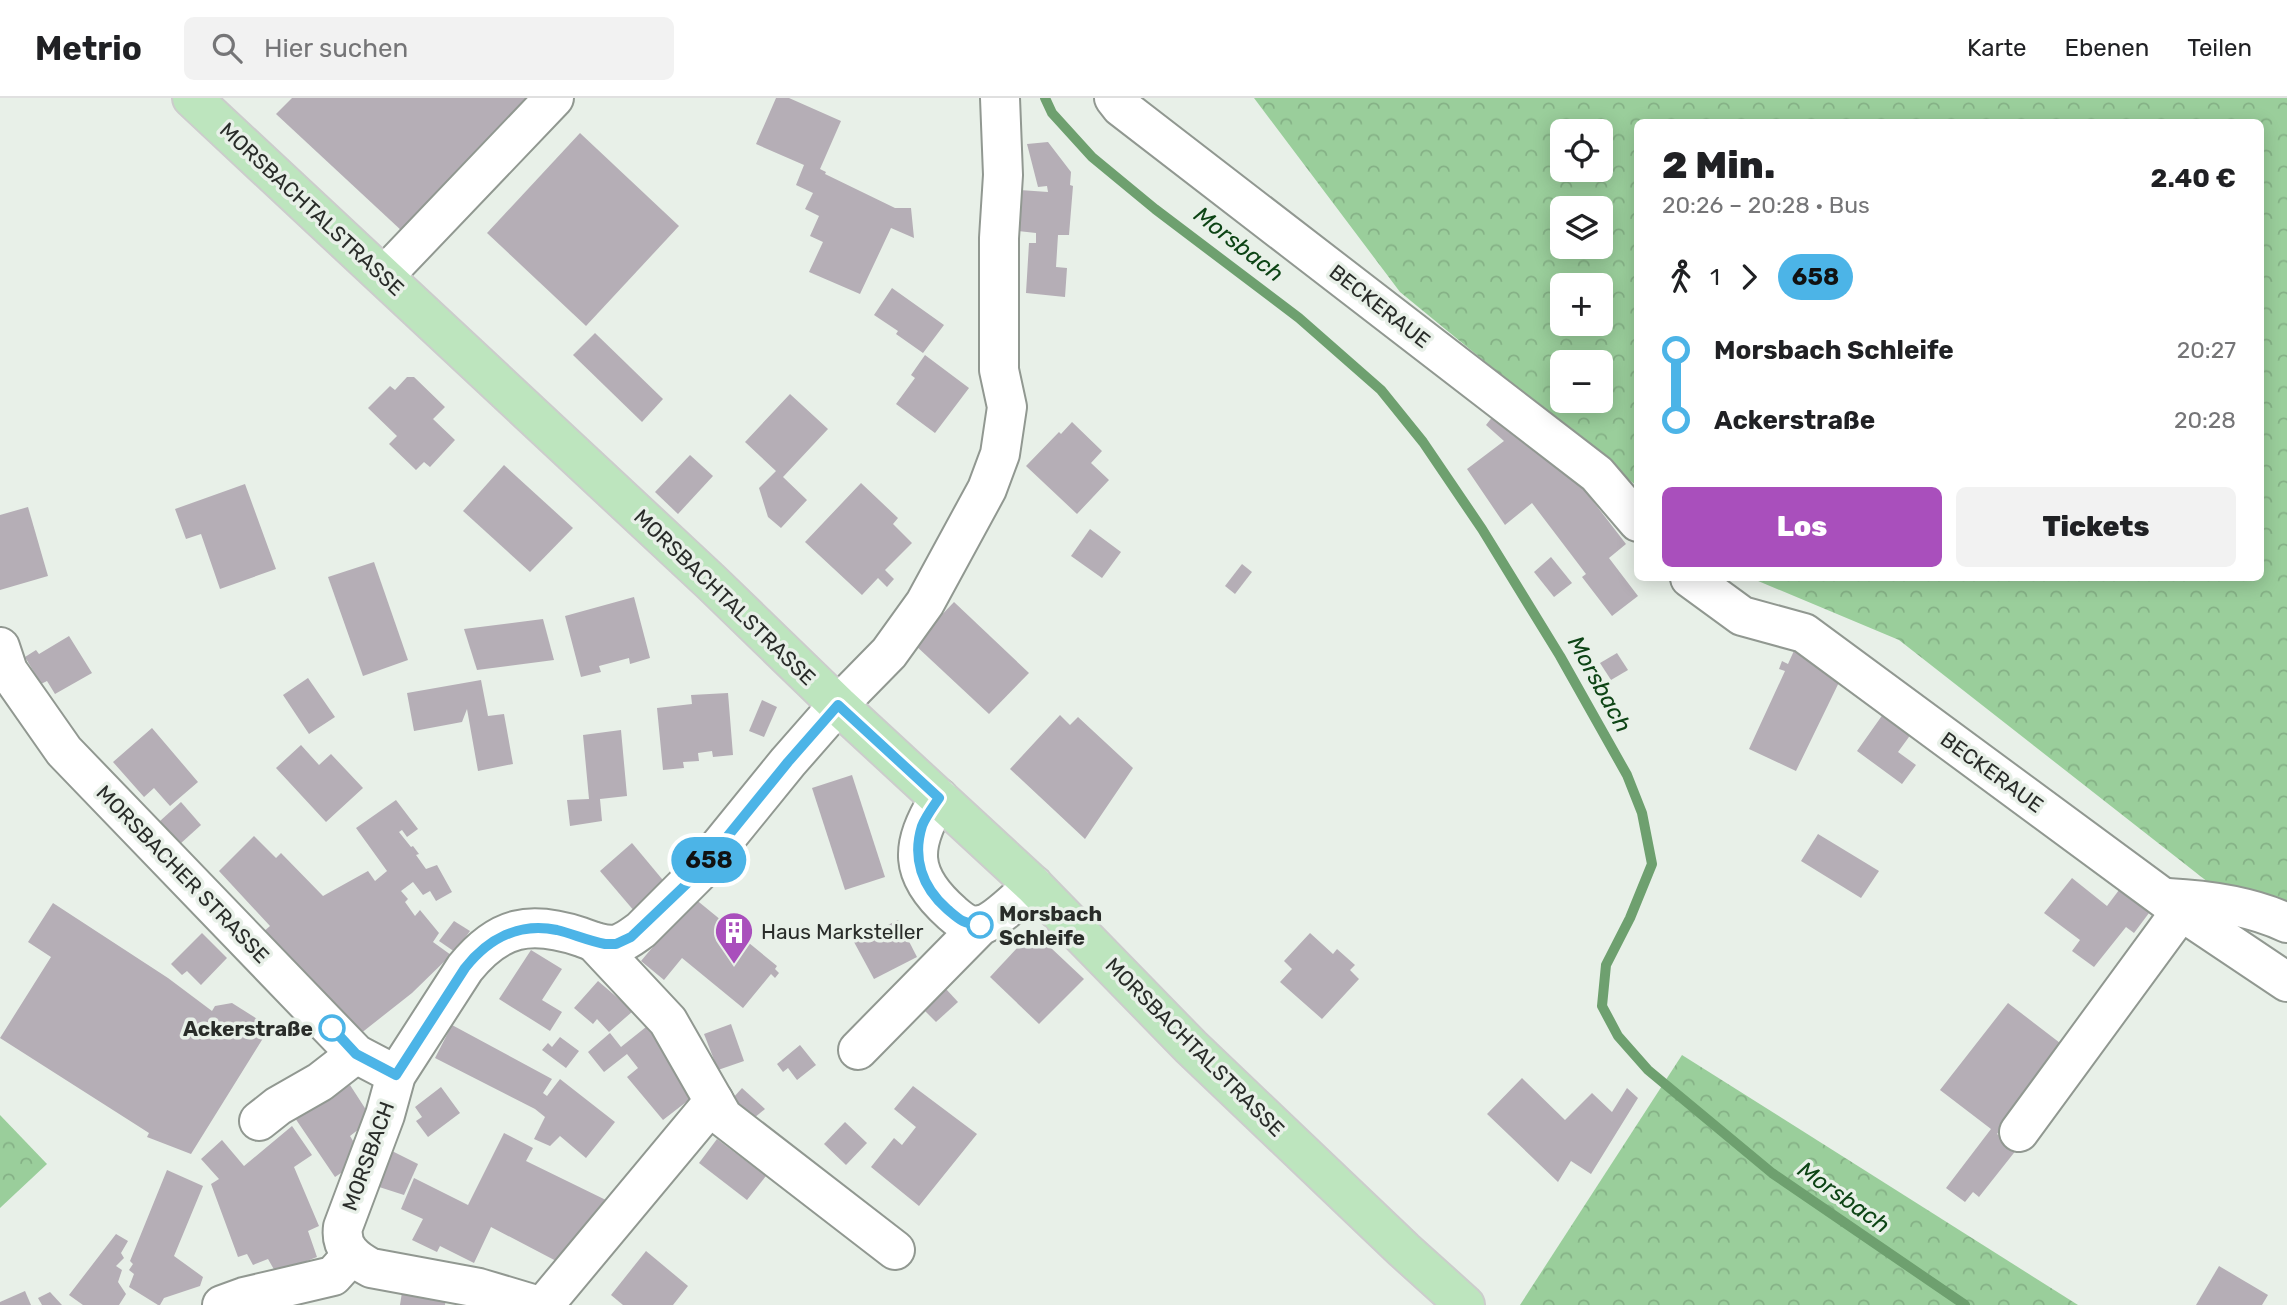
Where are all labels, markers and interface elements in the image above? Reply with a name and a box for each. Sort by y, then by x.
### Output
search box [184,17,674,80]
text: Metrio [35,29,142,68]
icon: search [208,29,246,67]
text: Hier suchen [264,33,408,64]
text: Karte [1967,34,2027,62]
text: Ebenen [2065,34,2149,62]
text: Teilen [2187,34,2252,62]
street label: MORSBACHTALSTRASSE [215,117,409,301]
map controls [1550,119,1613,413]
button: locate [1550,119,1613,182]
text: 2 Min. [1662,142,1775,188]
text: 2.40 € [2151,163,2236,194]
text: 20:26 – 20:28 · Bus [1662,191,1870,219]
button: layers [1550,196,1613,259]
water label: Morsbach [1189,200,1289,288]
icon: walk [1662,258,1700,296]
icon: forward [1730,258,1768,296]
street label: BECKERAUE [1325,259,1435,353]
text: 1 [1710,263,1720,291]
text: 658 [1792,263,1839,291]
button: + [1550,273,1613,336]
text: Morsbach Schleife [1714,335,1954,366]
text: 20:27 [2177,336,2236,364]
button: − [1550,350,1613,413]
text: Ackerstraße [1714,405,1875,436]
text: 20:28 [2174,406,2236,434]
button: Los [1662,487,1942,567]
button: Tickets [1956,487,2236,567]
street label: MORSBACHTALSTRASSE [629,504,821,690]
water label: Morsbach [1562,631,1638,737]
street label: BECKERAUE [1936,726,2048,818]
street label: MORSBACHER STRASSE [92,780,274,968]
line badge: 658 [669,837,749,883]
text: 658 [685,846,733,874]
place label: Morsbach Schleife [999,901,1102,950]
building icon: Haus Marksteller [713,910,755,965]
marker: Morsbach Schleife [967,912,993,938]
place label: Haus Marksteller [761,919,924,944]
street label: MORSBACHTALSTRASSE [1100,952,1290,1142]
marker: Ackerstraße [319,1015,345,1041]
place label: Ackerstraße [183,1016,313,1041]
street label: MORSBACH [337,1098,399,1214]
water label: Morsbach [1793,1155,1895,1239]

